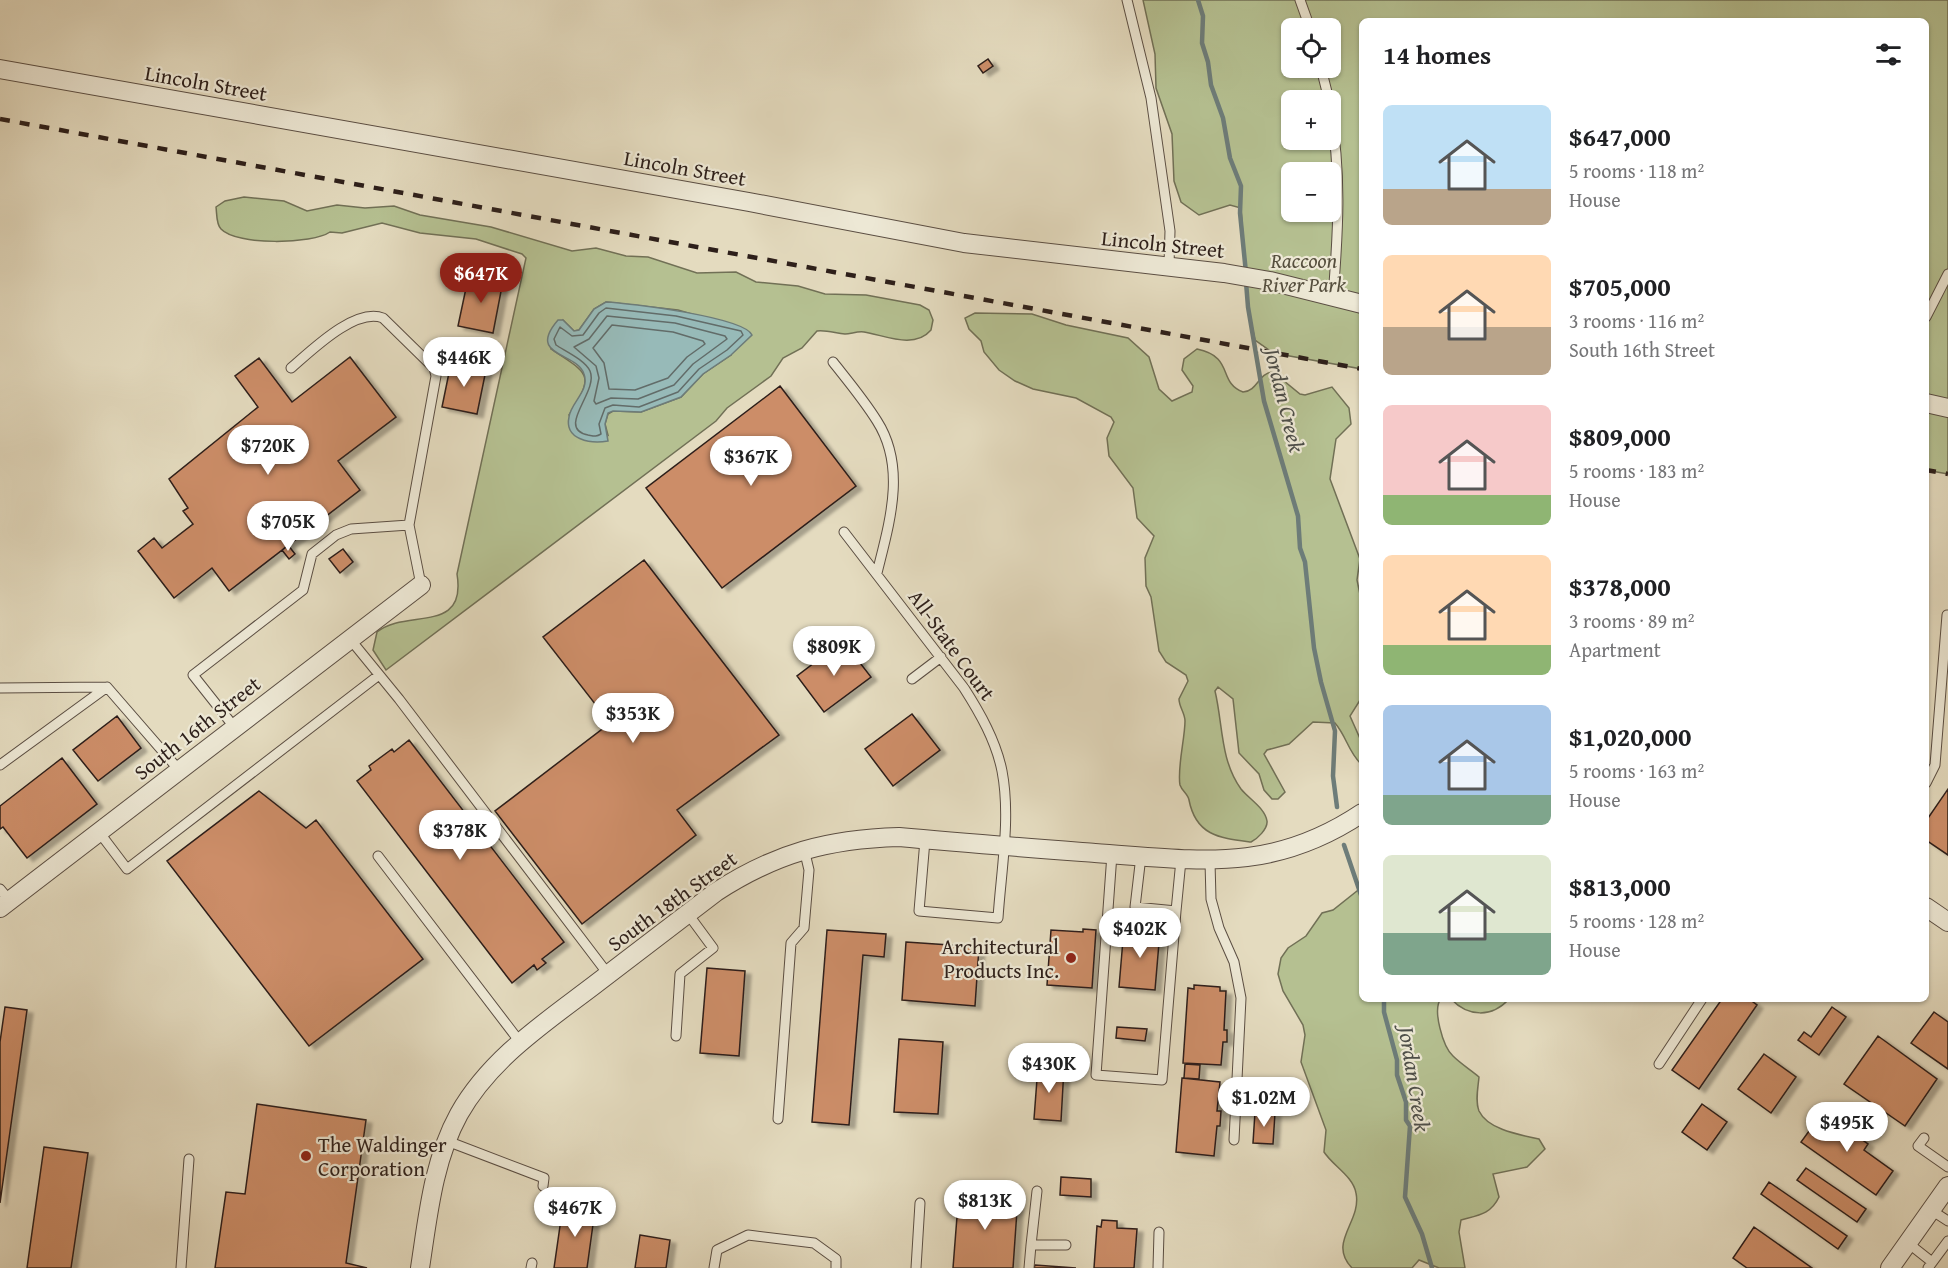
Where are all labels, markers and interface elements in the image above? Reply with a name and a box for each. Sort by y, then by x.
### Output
map controls [1281,18,1341,222]
button: locate [1281,18,1341,78]
text: 14 homes [1383,35,1491,74]
icon: filters [1872,38,1905,71]
street label: Lincoln Street [143,57,270,109]
button: + [1281,90,1341,150]
text: $647,000 [1569,117,1671,156]
icon: home [1431,129,1503,201]
street label: Lincoln Street [622,142,749,194]
text: 5 rooms · 118 m² [1569,156,1704,185]
button: − [1281,162,1341,222]
text: House [1569,185,1621,214]
street label: Lincoln Street [1100,222,1227,266]
park label: Raccoon River Park [1261,245,1346,300]
pin: $647K [439,253,523,304]
text: $647K [454,258,508,287]
text: $705,000 [1569,267,1671,306]
icon: home [1431,279,1503,351]
text: 3 rooms · 116 m² [1569,306,1704,335]
text: South 16th Street [1569,335,1715,364]
pin: $446K [422,337,506,388]
water label: Jordan Creek [1256,341,1314,456]
text: $446K [437,342,491,371]
text: $809,000 [1569,417,1671,456]
pin: $720K [226,425,310,476]
icon: home [1431,429,1503,501]
text: $720K [241,430,295,459]
pin: $367K [709,436,793,487]
text: $367K [724,441,778,470]
text: 5 rooms · 183 m² [1569,456,1704,485]
text: House [1569,485,1621,514]
pin: $705K [246,501,330,552]
text: $705K [261,506,315,535]
text: $378,000 [1569,567,1671,606]
icon: home [1431,579,1503,651]
street label: All-State Court [901,583,1003,707]
text: 3 rooms · 89 m² [1569,606,1695,635]
pin: $809K [792,626,876,677]
text: $809K [807,631,861,660]
text: Apartment [1569,635,1661,664]
street label: South 16th Street [127,668,267,787]
pin: $353K [591,693,675,744]
text: $353K [606,698,660,727]
text: $1,020,000 [1569,717,1691,756]
icon: home [1431,729,1503,801]
text: 5 rooms · 163 m² [1569,756,1704,785]
text: House [1569,785,1621,814]
pin: $378K [418,810,502,861]
text: $378K [433,815,487,844]
street label: South 18th Street [601,843,744,959]
text: $813,000 [1569,867,1671,906]
icon: home [1431,879,1503,951]
text: 5 rooms · 128 m² [1569,906,1704,935]
pin: $402K [1098,908,1182,959]
text: $402K [1113,913,1167,942]
place label: Architectural Products Inc. [942,931,1059,986]
text: House [1569,935,1621,964]
marker: Architectural Products Inc. [1064,951,1078,965]
water label: Jordan Creek [1390,1020,1439,1135]
pin: $430K [1007,1043,1091,1094]
text: $430K [1022,1048,1076,1077]
pin: $1.02M [1215,1077,1313,1128]
text: $1.02M [1232,1082,1296,1111]
pin: $495K [1805,1102,1889,1153]
text: $495K [1820,1107,1874,1136]
place label: The Waldinger Corporation [318,1129,447,1184]
marker: The Waldinger Corporation [299,1149,313,1163]
pin: $813K [943,1180,1027,1231]
text: $813K [958,1185,1012,1214]
pin: $467K [533,1187,617,1238]
text: $467K [548,1192,602,1221]

